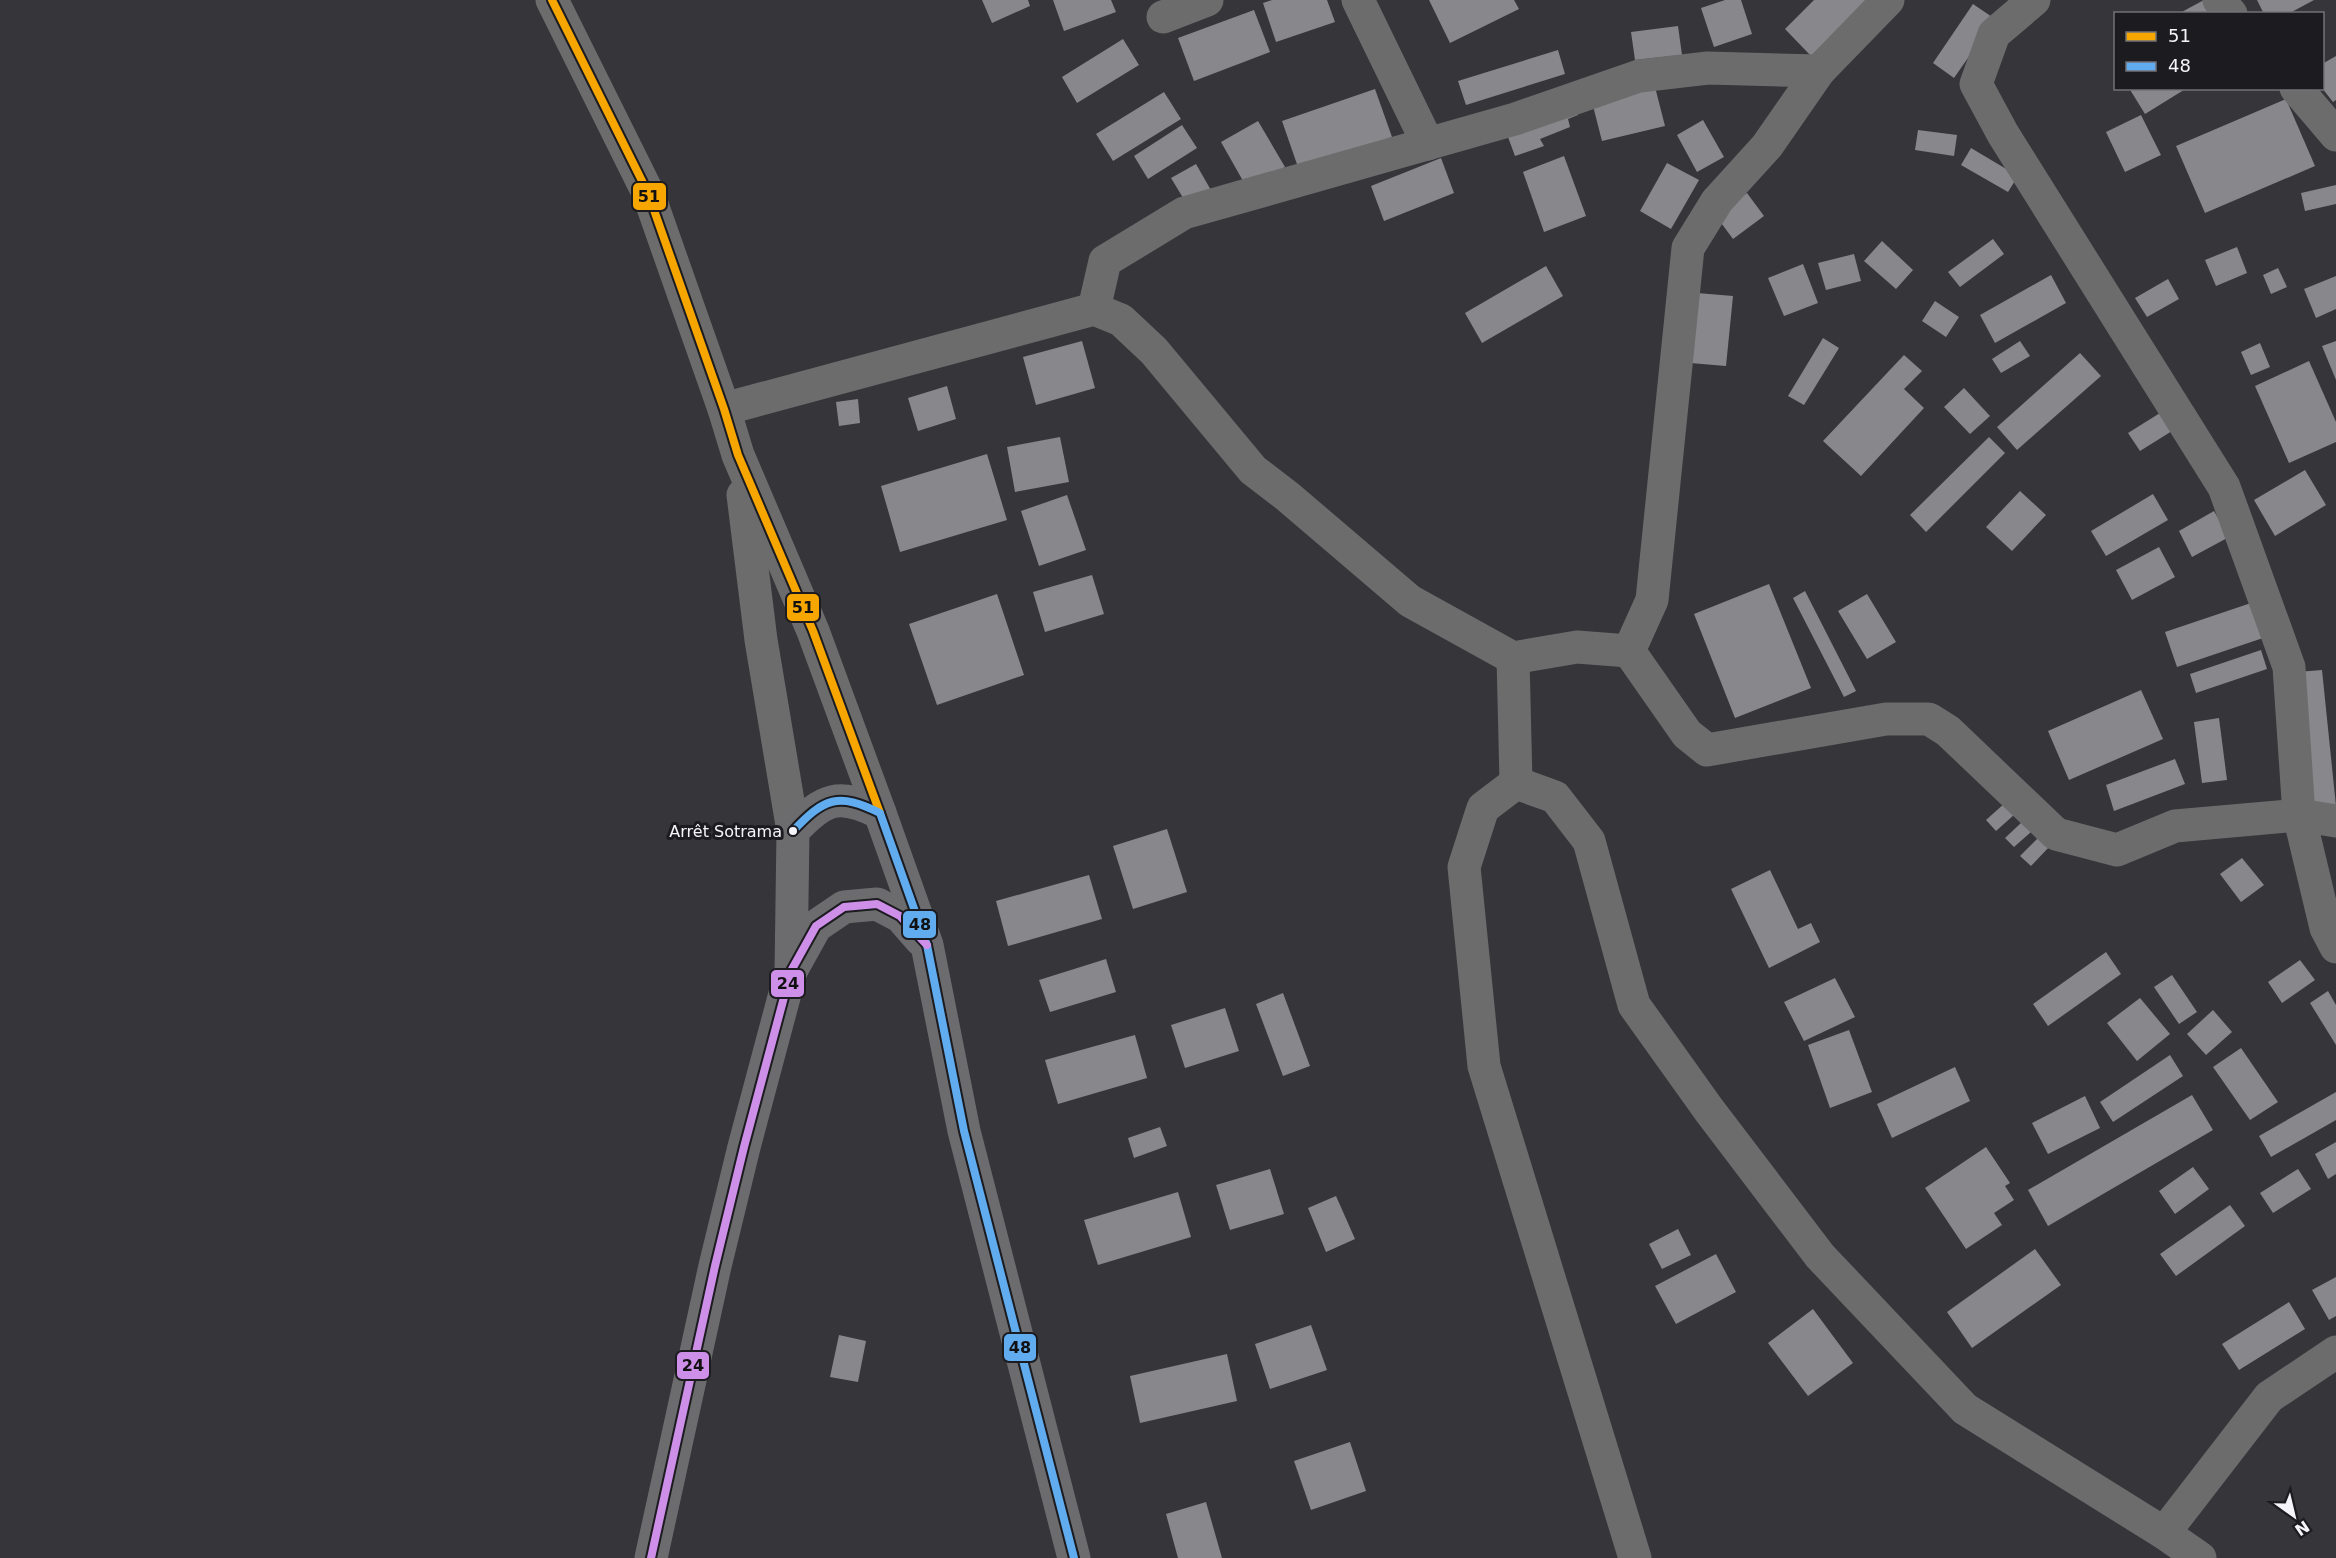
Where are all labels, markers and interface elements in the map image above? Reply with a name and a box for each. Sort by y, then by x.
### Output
legend [2114,12,2324,90]
text: 51 [2168,25,2191,46]
text: 48 [2168,55,2191,76]
line badge: 51 [632,182,667,211]
text: 51 [638,187,660,206]
line badge: 51 [786,593,820,622]
text: 51 [792,598,814,617]
place label: Arrêt Sotrama [669,822,782,841]
marker: Arrêt Sotrama [787,825,799,837]
line badge: 48 [902,910,937,939]
text: 48 [909,915,931,934]
line badge: 24 [770,969,805,998]
text: 24 [777,974,799,993]
line badge: 48 [1003,1333,1037,1362]
text: 48 [1009,1338,1031,1357]
line badge: 24 [676,1351,710,1380]
text: 24 [682,1356,704,1375]
north arrow [2264,1486,2324,1546]
text: N [2291,1516,2313,1540]

